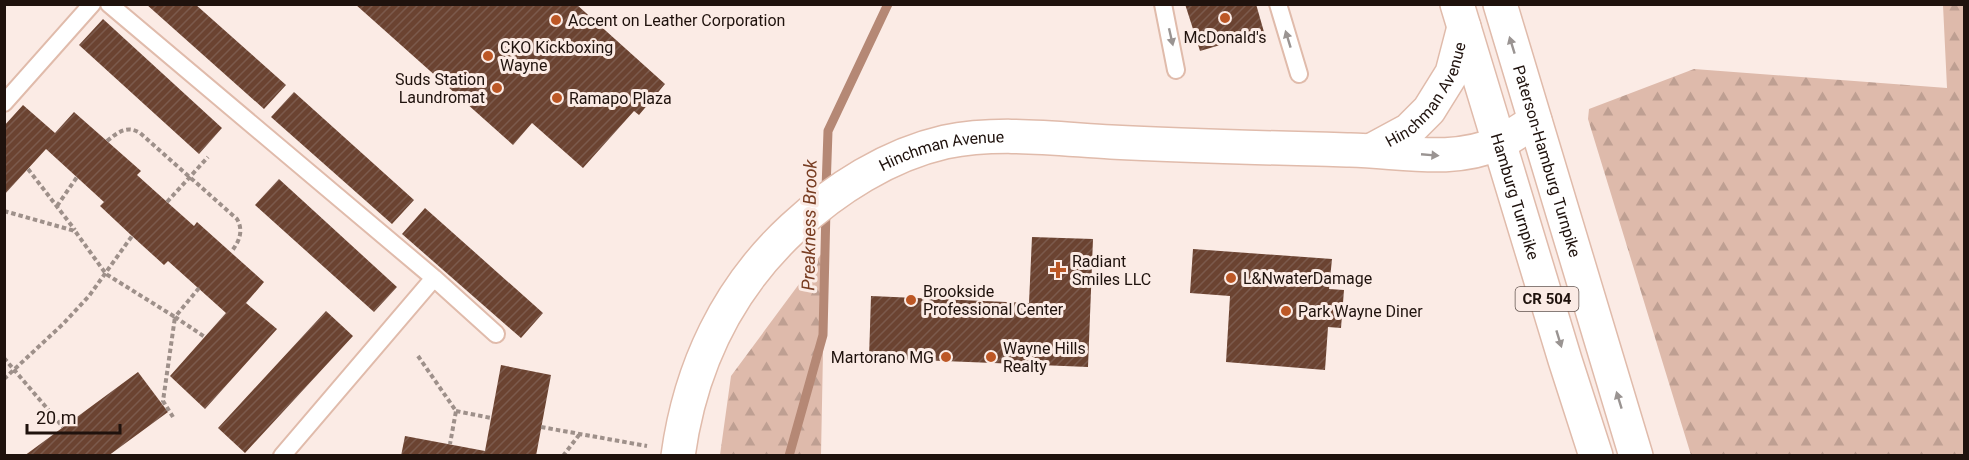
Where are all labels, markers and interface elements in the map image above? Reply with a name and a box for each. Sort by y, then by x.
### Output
place label: Accent on Leather Corporation [568,11,785,30]
marker: McDonald's [1218,11,1232,25]
marker: Accent on Leather Corporation [549,13,563,27]
one-way arrow [1167,28,1176,47]
place label: McDonald's [1184,28,1266,47]
one-way arrow [1283,30,1293,48]
one-way arrow [1507,36,1516,54]
place label: CKO Kickboxing Wayne [500,38,613,75]
street label: Hinchman Avenue [1382,40,1469,151]
marker: CKO Kickboxing Wayne [481,49,495,63]
street label: Paterson-Hamburg Turnpike [1509,63,1585,259]
place label: Suds Station Laundromat [395,70,485,107]
marker: Suds Station Laundromat [490,81,504,95]
place label: Ramapo Plaza [569,89,672,108]
marker: Ramapo Plaza [550,91,564,105]
street label: Hinchman Avenue [876,127,1004,175]
street label: Hamburg Turnpike [1488,130,1544,262]
one-way arrow [1421,150,1440,160]
water label: Preakness Brook [797,158,821,291]
place label: Radiant Smiles LLC [1072,252,1151,289]
marker: Radiant Smiles LLC [1049,261,1067,279]
place label: L&NwaterDamage [1243,269,1372,288]
marker: L&NwaterDamage [1224,271,1238,285]
place label: Brookside Professional Center [923,282,1064,319]
road number: CR 504 [1516,287,1578,311]
marker: Brookside Professional Center [904,293,918,307]
place label: Park Wayne Diner [1298,302,1423,321]
marker: Park Wayne Diner [1279,304,1293,318]
one-way arrow [1555,330,1564,348]
place label: Wayne Hills Realty [1003,339,1086,376]
place label: Martorano MG [831,348,934,367]
marker: Martorano MG [939,350,953,364]
marker: Wayne Hills Realty [984,350,998,364]
one-way arrow [1614,390,1623,408]
scale bar [27,397,120,435]
text: 20 m [36,407,76,428]

